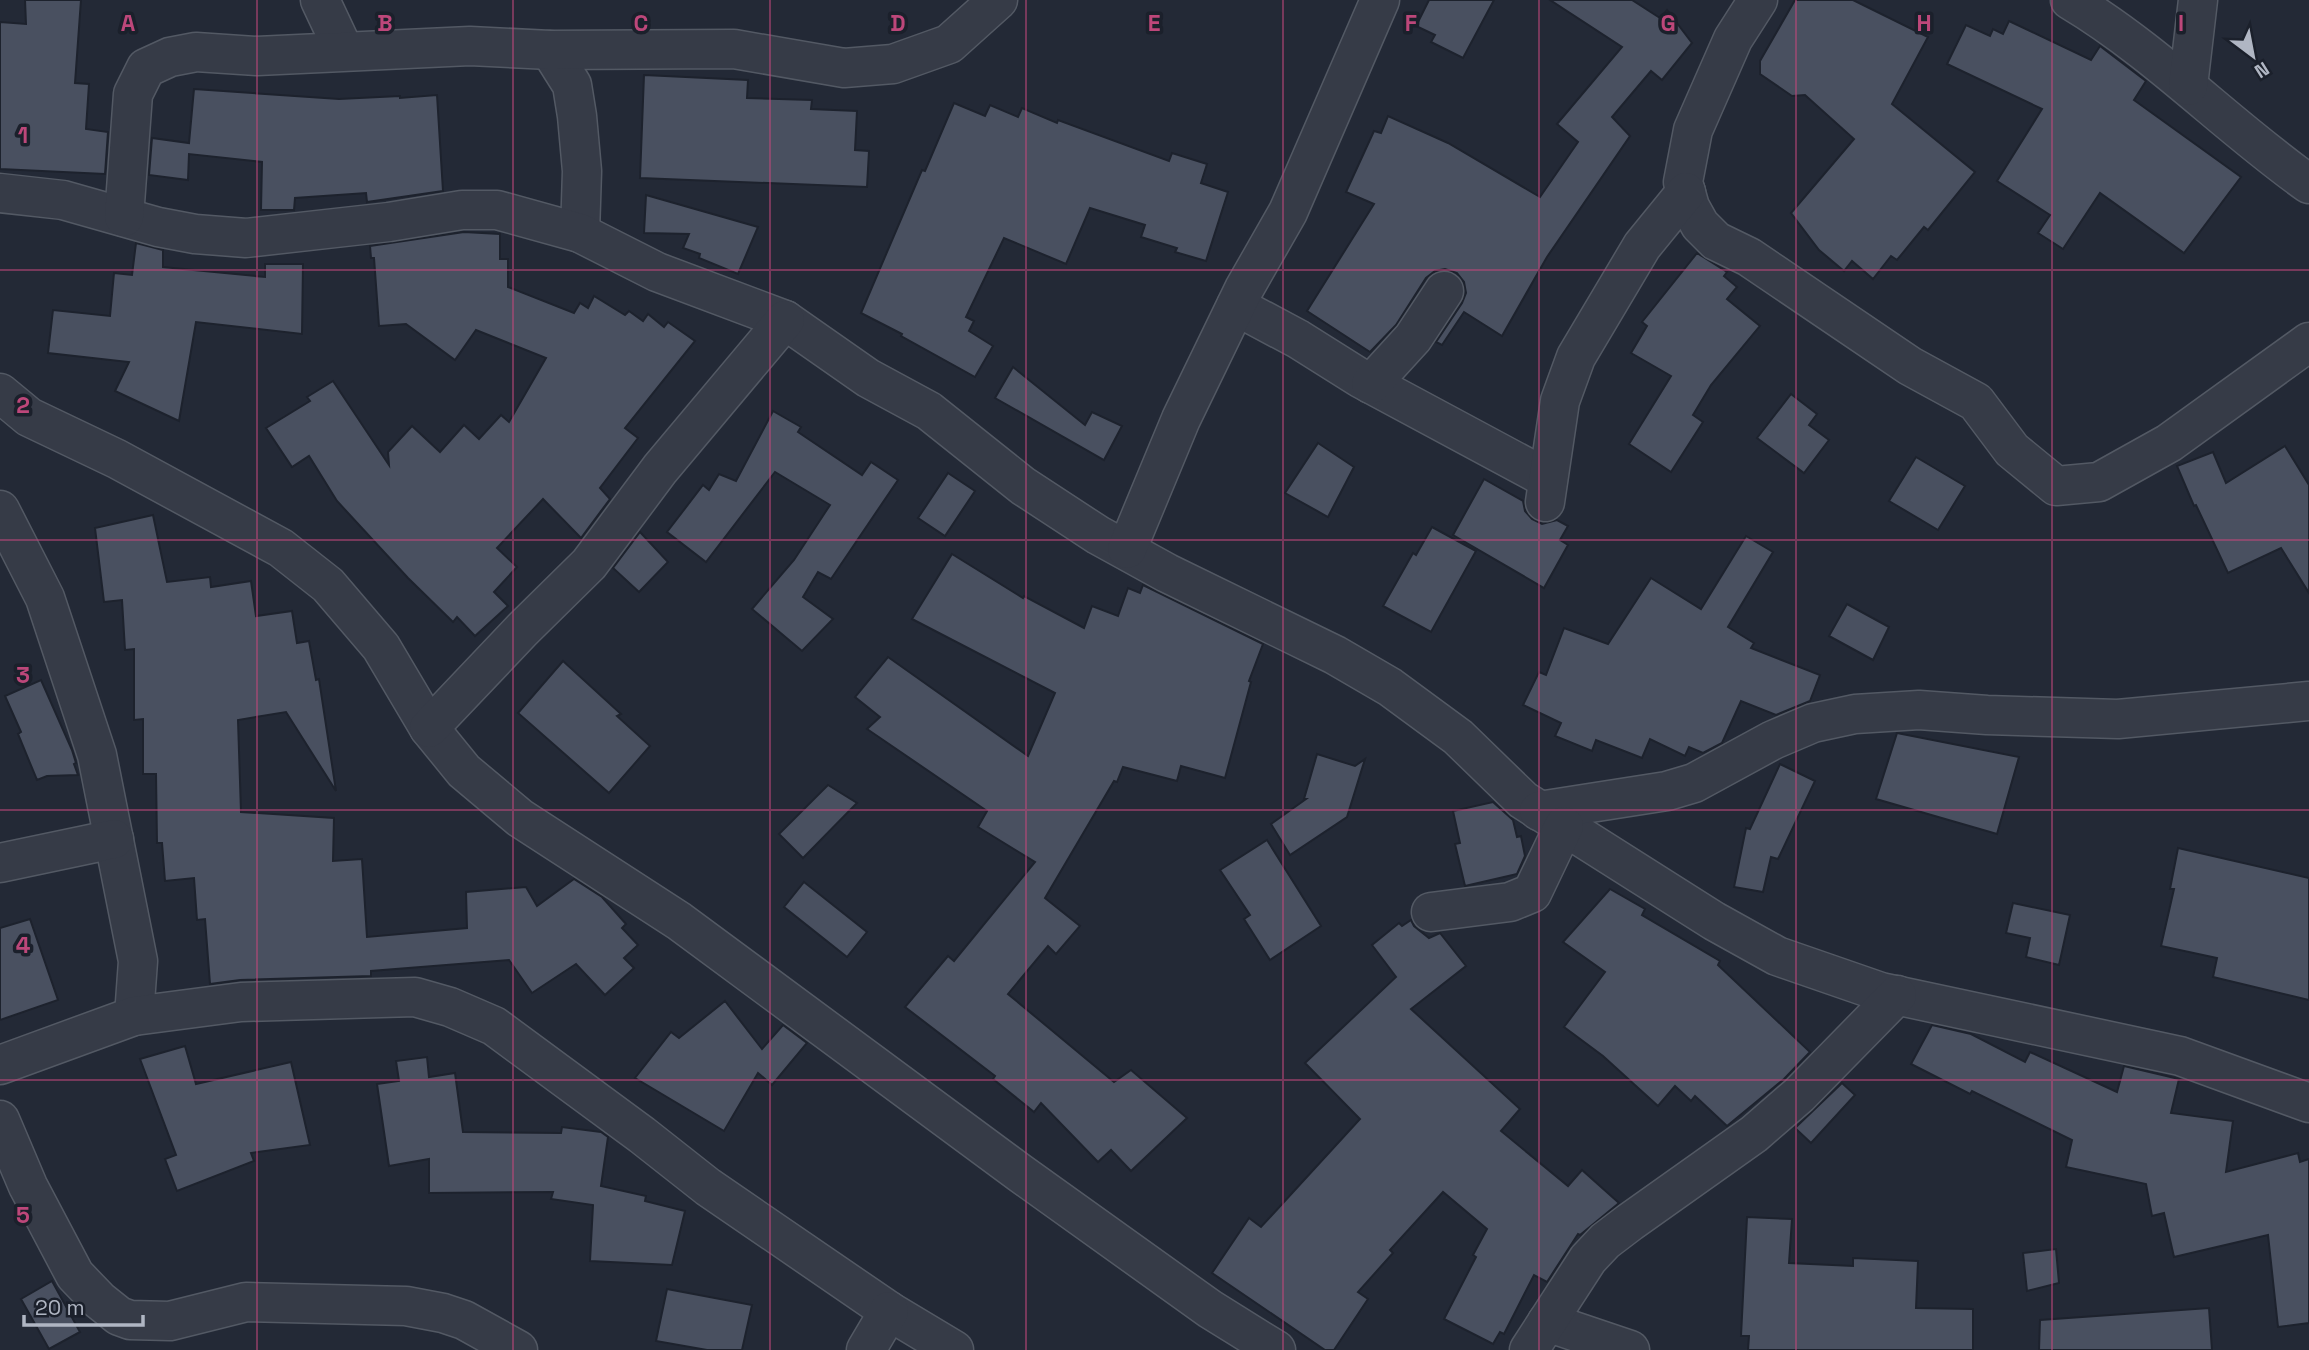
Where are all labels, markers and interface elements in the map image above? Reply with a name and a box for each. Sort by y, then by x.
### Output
text: A [121,8,136,38]
text: B [377,8,393,38]
text: C [634,8,648,38]
text: D [890,8,906,38]
text: E [1148,8,1160,38]
text: F [1405,8,1417,38]
text: G [1660,8,1676,38]
text: H [1916,8,1932,38]
text: I [2178,8,2184,38]
north arrow [2218,21,2288,91]
text: N [2250,56,2274,84]
text: 1 [18,120,28,150]
text: 2 [16,390,30,420]
text: 3 [16,660,30,690]
text: 4 [16,930,31,960]
text: 5 [16,1200,30,1230]
scale bar [24,1284,144,1328]
text: 20 m [35,1294,85,1321]

